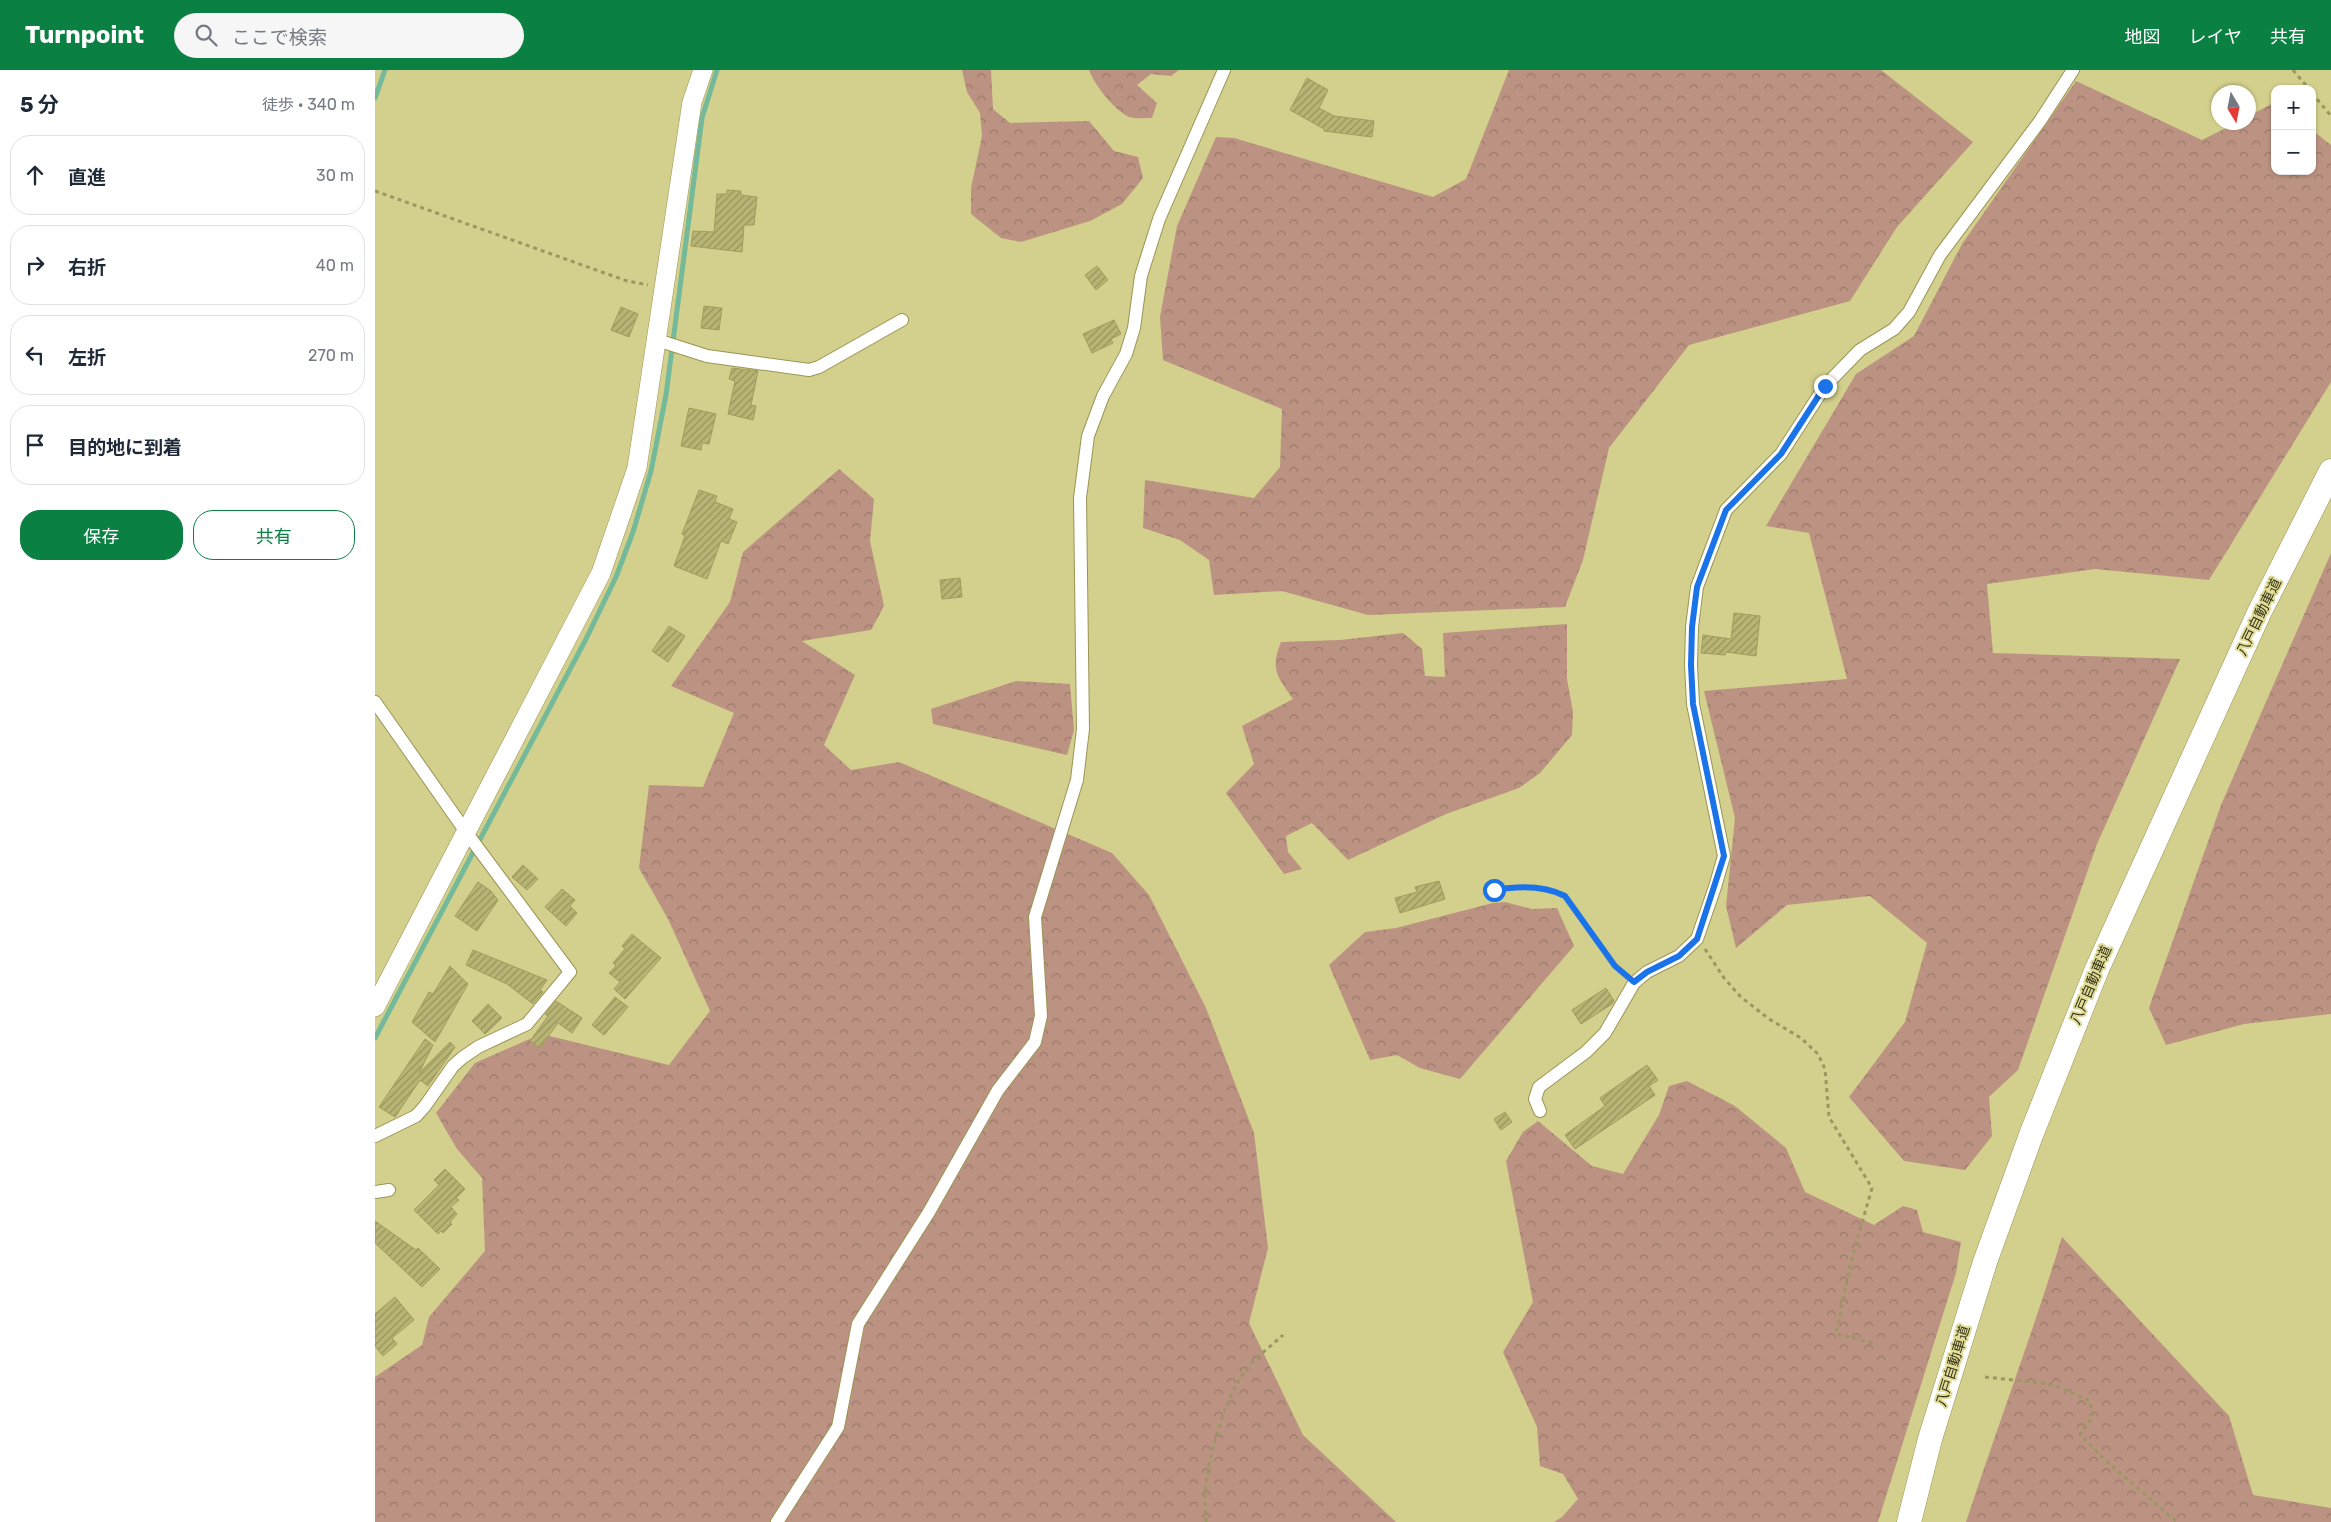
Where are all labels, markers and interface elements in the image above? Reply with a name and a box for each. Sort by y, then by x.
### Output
search box [174,13,524,58]
text: Turnpoint [25,21,144,49]
icon: search [192,21,220,49]
text: ここで検索 [232,26,327,49]
text: 地図 [2125,26,2161,48]
text: レイヤ [2189,26,2242,48]
text: 共有 [2270,26,2306,48]
north arrow [2211,85,2256,130]
map controls [2271,85,2316,175]
button: + [2271,85,2316,130]
text: 5 分 [20,92,59,117]
text: 徒歩 · 340 m [262,95,355,114]
button: − [2271,130,2316,175]
icon: ahead [21,161,49,189]
text: 直進 [68,166,106,189]
text: 30 m [316,166,354,185]
icon: right [21,251,49,279]
text: 右折 [68,256,106,279]
text: 40 m [316,256,354,275]
icon: left [21,341,49,369]
text: 左折 [68,346,106,369]
text: 270 m [308,346,354,365]
route end [1814,375,1837,398]
icon: arrive [21,431,49,459]
text: 目的地に到着 [68,436,182,459]
button: 保存 [20,510,183,560]
button: 共有 [193,510,355,560]
street label: 八戸自動車道 [2233,576,2285,658]
route start [1483,879,1506,902]
street label: 八戸自動車道 [2067,943,2115,1027]
street label: 八戸自動車道 [1933,1323,1973,1409]

